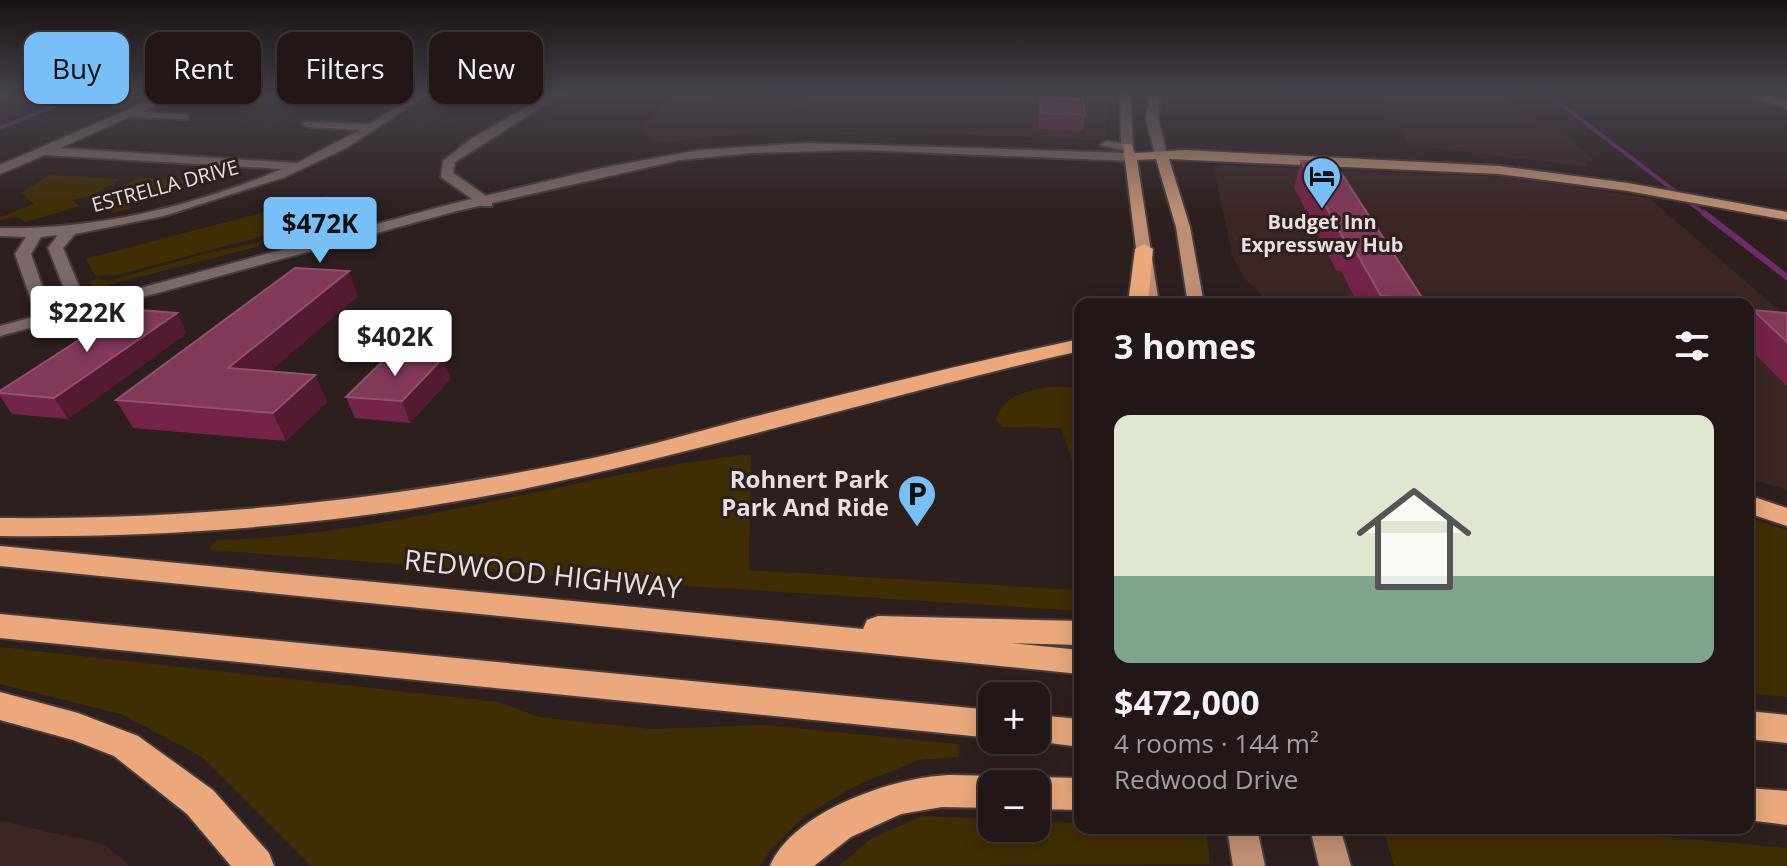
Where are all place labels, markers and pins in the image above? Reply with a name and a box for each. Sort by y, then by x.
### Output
hotel icon: Budget Inn Expressway Hub [1301,155,1343,210]
pin: $472K [264,197,376,265]
place label: Budget Inn Expressway Hub [1240,208,1404,258]
pin: $222K [31,286,143,354]
pin: $402K [339,310,451,378]
place label: Rohnert Park Park And Ride [721,462,889,523]
parking icon: Rohnert Park Park And Ride [896,473,938,528]

